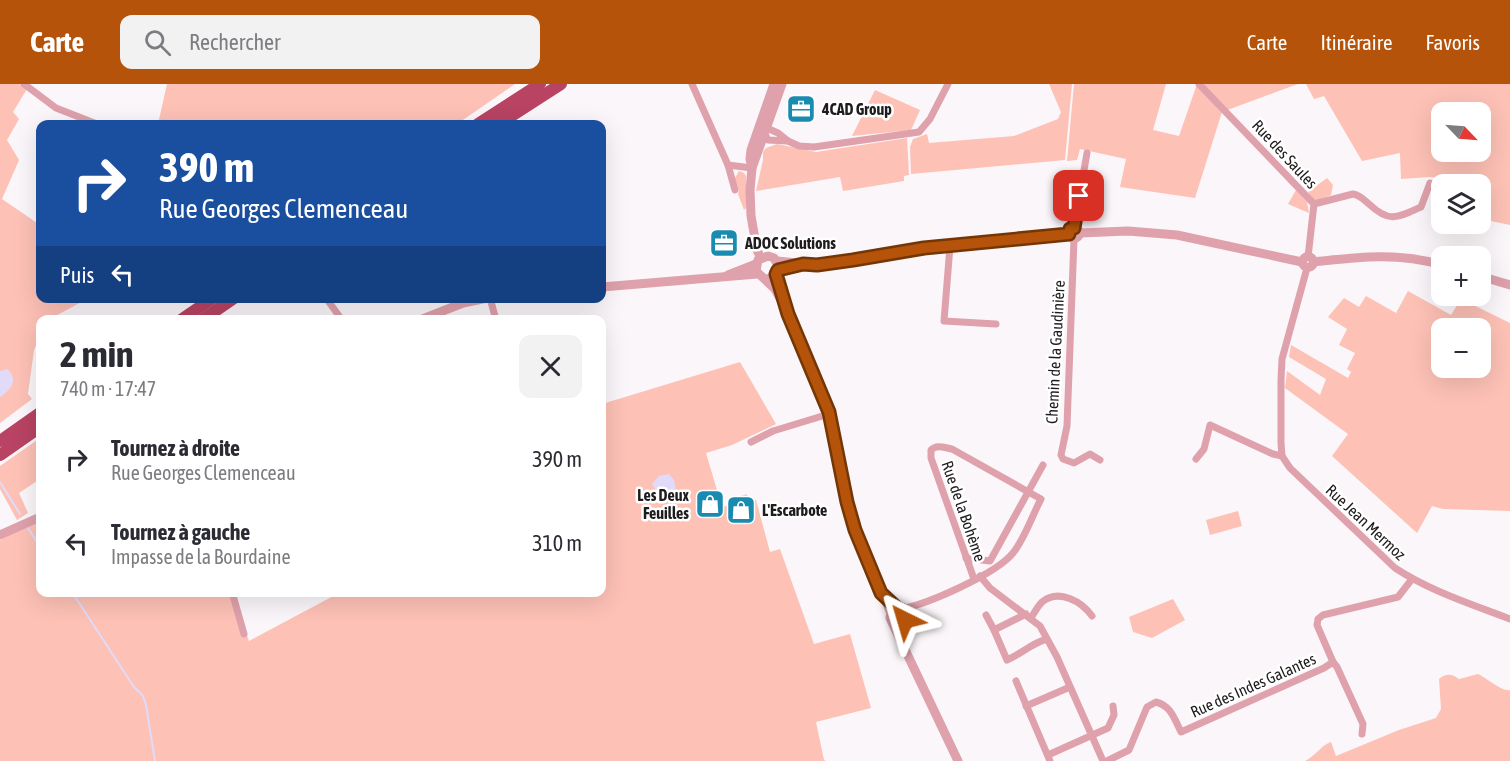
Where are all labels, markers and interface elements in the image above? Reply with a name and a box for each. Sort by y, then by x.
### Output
search box [120,15,540,69]
text: Carte [30,26,84,58]
icon: search [141,26,174,59]
text: Rechercher [189,29,281,55]
text: Carte [1247,30,1287,54]
text: Itinéraire [1320,30,1392,54]
text: Favoris [1425,30,1480,54]
office icon: 4CAD Group [785,93,817,125]
place label: 4CAD Group [821,100,892,118]
north arrow [1431,102,1491,162]
map controls [1431,102,1491,378]
street label: Rue des Saules [1249,116,1321,192]
text: 390 m [159,143,254,191]
icon: right [60,144,138,222]
pin [1053,170,1104,221]
button: layers [1431,174,1491,234]
icon: arrive [1062,179,1095,212]
text: Rue Georges Clemenceau [159,193,408,224]
office icon: ADOC Solutions [708,227,740,259]
place label: ADOC Solutions [744,234,836,252]
button: + [1431,246,1491,306]
icon: left [106,258,139,291]
text: Puis [60,262,94,288]
street label: Chemin de la Gaudinière [1042,280,1068,424]
button: − [1431,318,1491,378]
text: 2 min [60,333,134,375]
button: close [519,335,582,398]
text: 740 m · 17:47 [60,377,156,400]
text: Tournez à droite [111,435,240,461]
icon: right [60,443,93,476]
text: 390 m [532,446,582,472]
street label: Rue de la Bohème [938,458,990,564]
text: Rue Georges Clemenceau [111,461,296,484]
street label: Rue Jean Mermoz [1322,481,1410,564]
place label: Les Deux Feuilles [637,486,690,522]
shop icon: Les Deux Feuilles [694,488,726,520]
shop icon: L'Escarbote [725,494,757,526]
place label: L'Escarbote [762,501,827,519]
text: Tournez à gauche [111,519,250,545]
icon: left [60,527,93,560]
text: 310 m [532,530,582,556]
text: Impasse de la Bourdaine [111,545,290,568]
position arrow [873,588,937,652]
street label: Rue des Indes Galantes [1188,649,1319,721]

